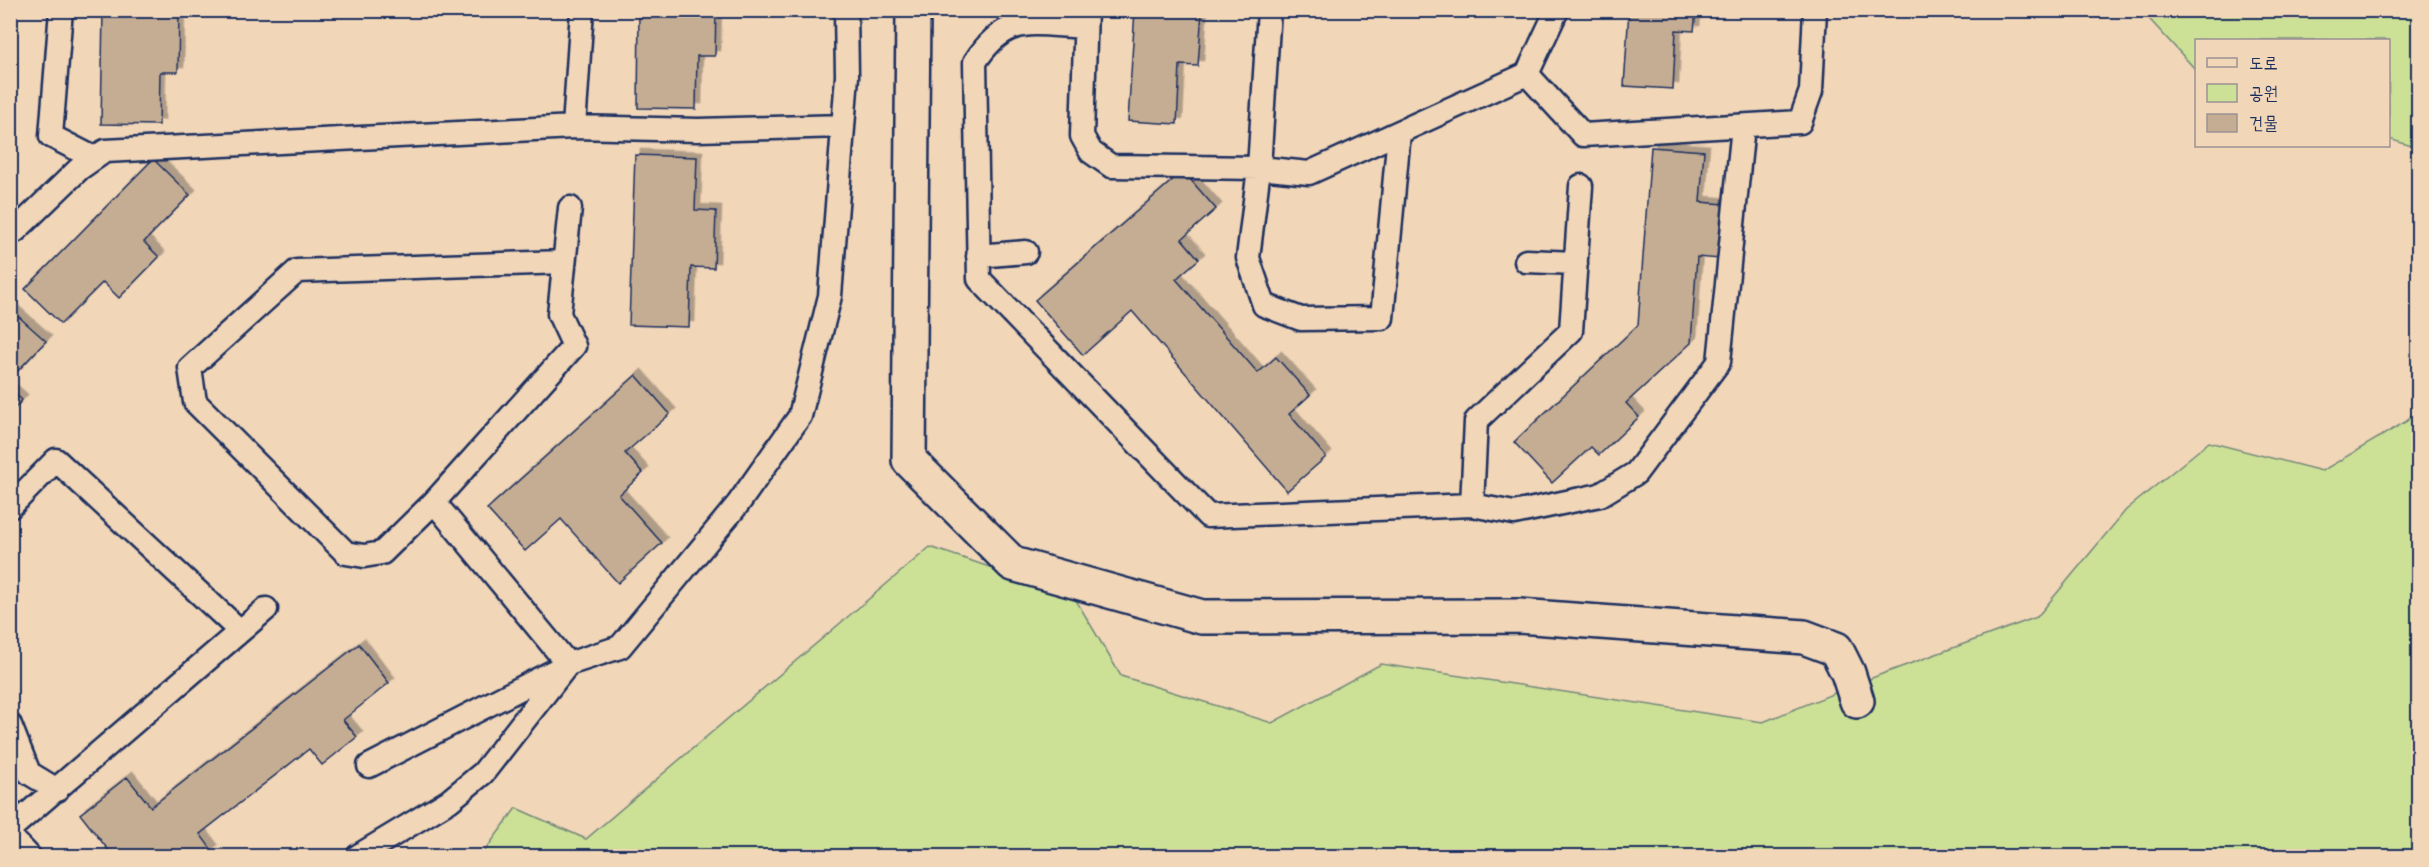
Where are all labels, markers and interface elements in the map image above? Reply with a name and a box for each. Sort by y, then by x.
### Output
legend [2195,39,2390,147]
text: 도로 [2249,48,2278,75]
text: 공원 [2249,78,2278,105]
text: 건물 [2249,108,2278,135]

